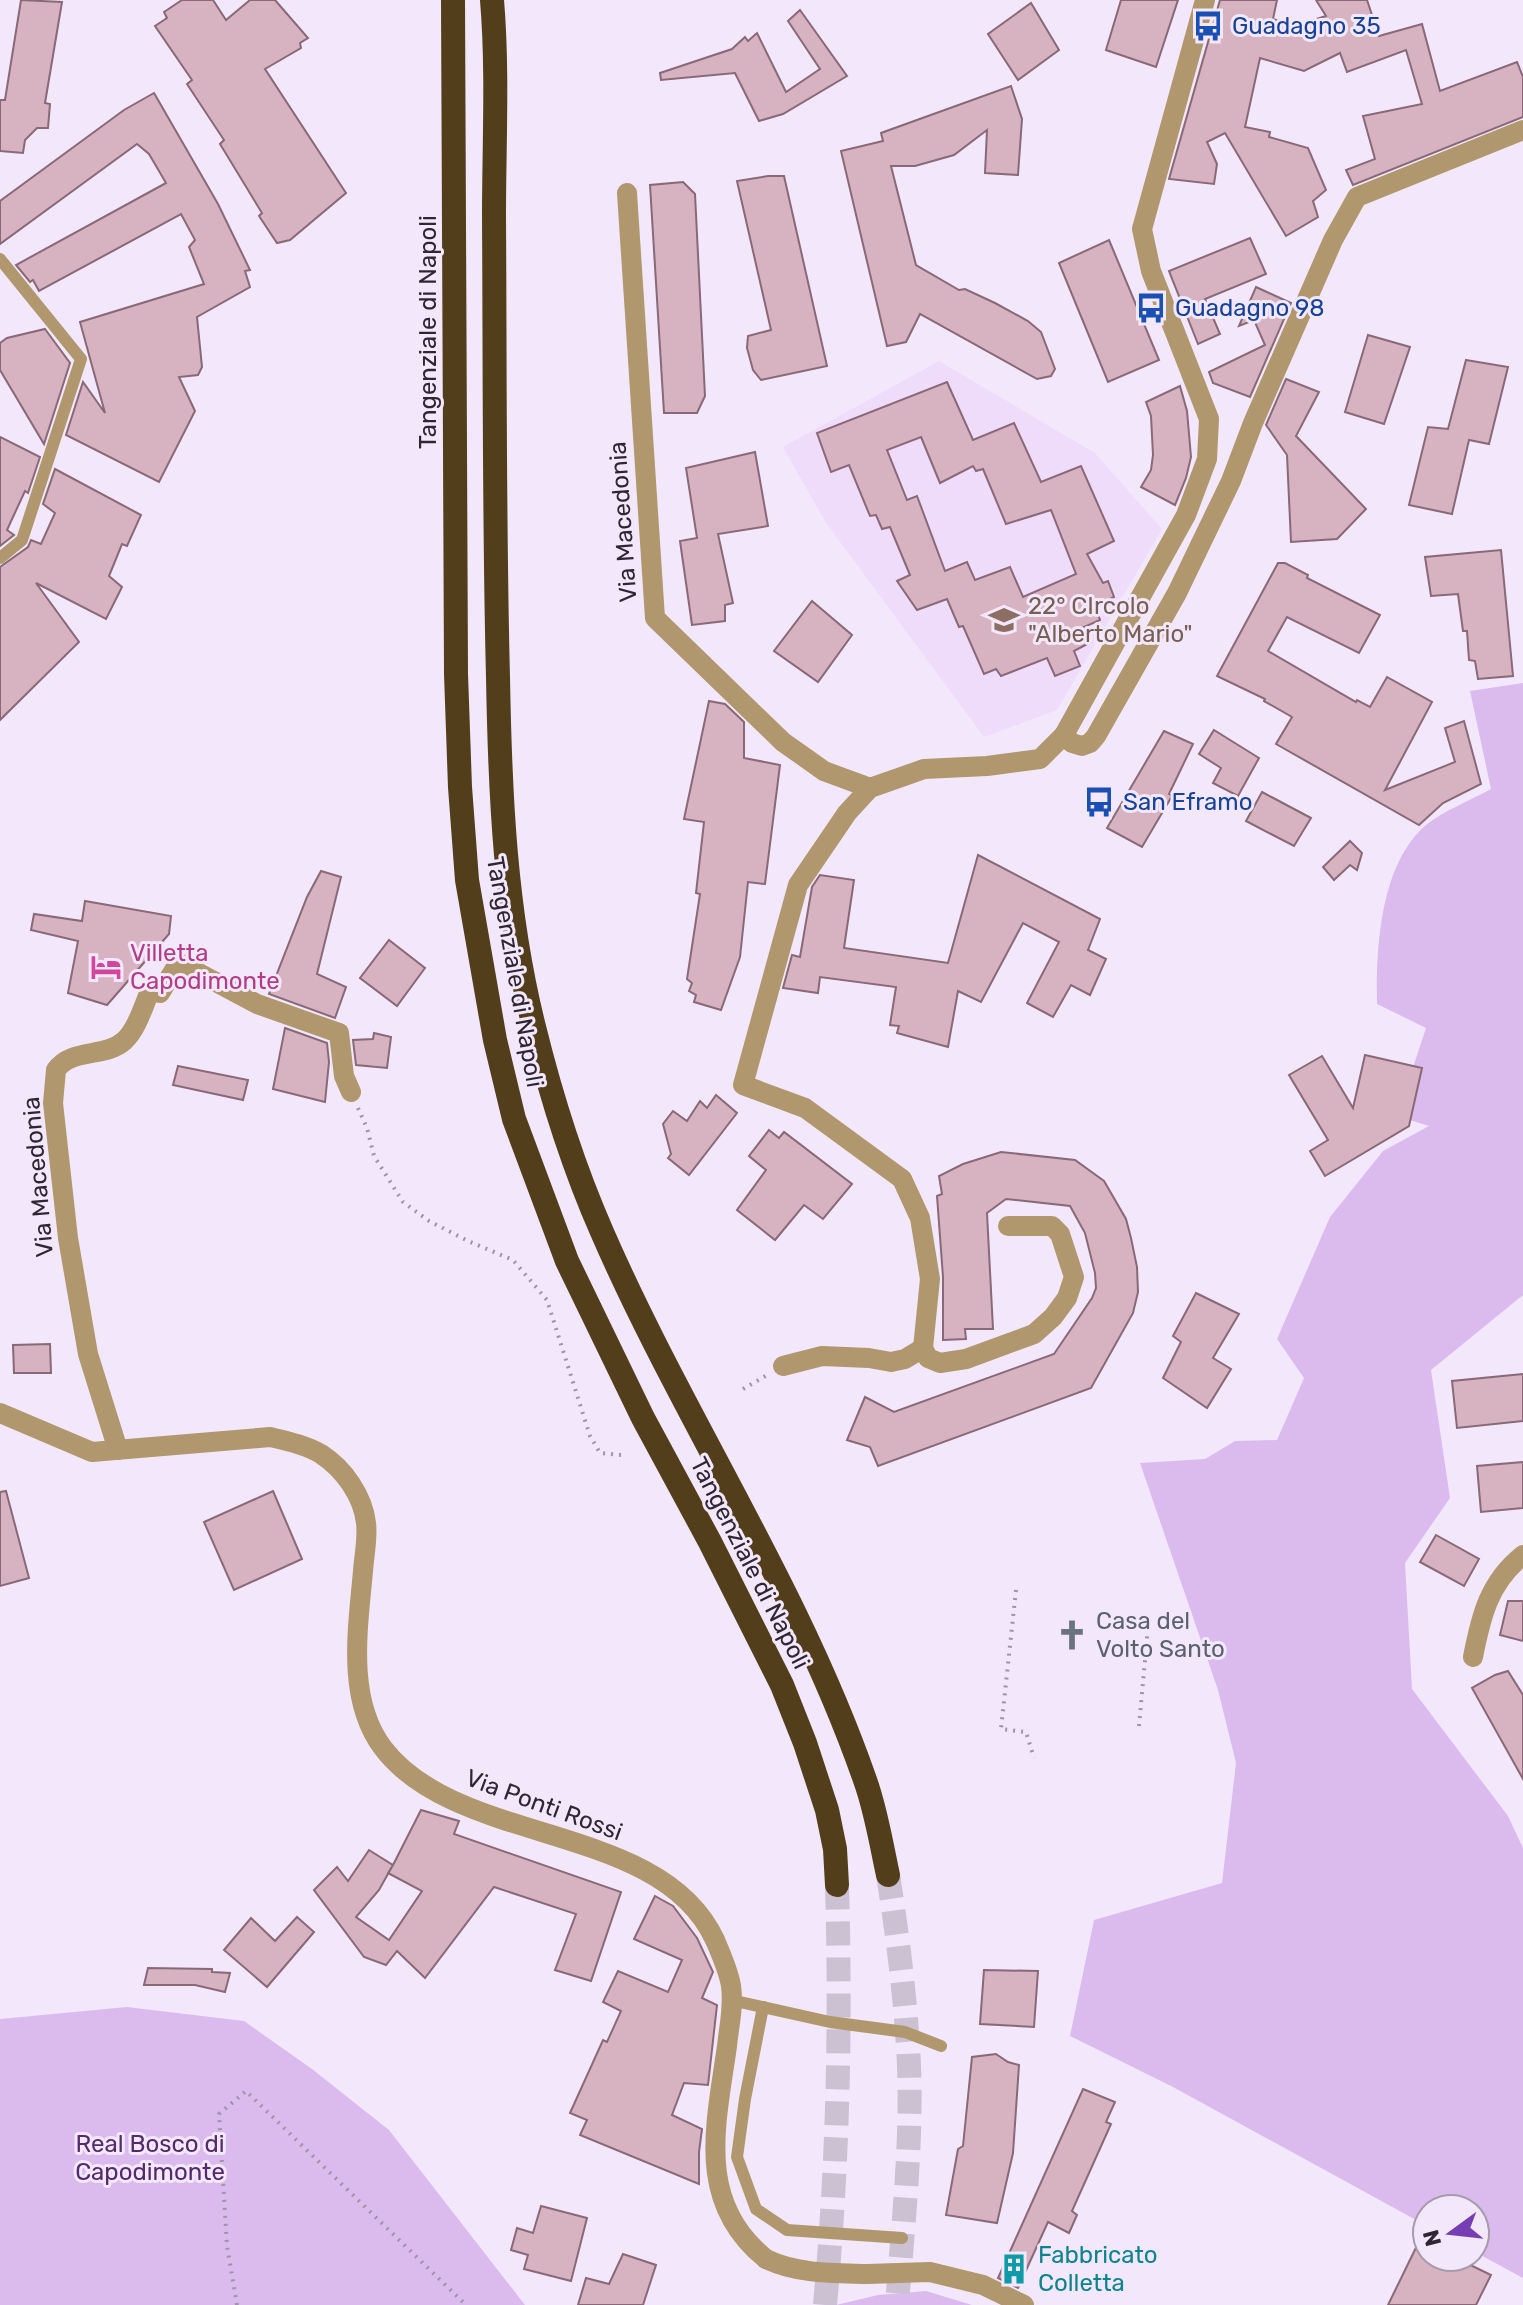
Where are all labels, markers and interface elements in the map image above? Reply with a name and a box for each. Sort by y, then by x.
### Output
bus stop icon: Guadagno 35 [1191,9,1225,43]
place label: Guadagno 35 [1232,12,1381,40]
street label: Tangenziale di Napoli [414,215,442,449]
bus stop icon: Guadagno 98 [1134,291,1168,325]
place label: Guadagno 98 [1175,294,1325,322]
street label: Via Macedonia [603,441,643,603]
place label: 22° CIrcolo "Alberto Mario" [1028,592,1192,648]
school or university icon: 22° CIrcolo "Alberto Mario" [987,603,1021,637]
bus stop icon: San Eframo [1082,785,1116,819]
place label: San Eframo [1123,788,1252,816]
street label: Tangenziale di Napoli [481,854,549,1090]
place label: Villetta Capodimonte [130,939,280,995]
hotel icon: Villetta Capodimonte [89,950,123,984]
street label: Via Macedonia [17,1095,59,1259]
street label: Tangenziale di Napoli [684,1452,816,1674]
place label: Casa del Volto Santo [1096,1607,1225,1663]
church icon: Casa del Volto Santo [1055,1618,1089,1652]
street label: Via Ponti Rossi [462,1764,626,1846]
park label: Real Bosco di Capodimonte [75,2130,225,2186]
north arrow [1411,2193,1491,2273]
text: N [1417,2227,1447,2249]
place label: Fabbricato Colletta [1038,2241,1158,2297]
building icon: Fabbricato Colletta [997,2252,1031,2286]

